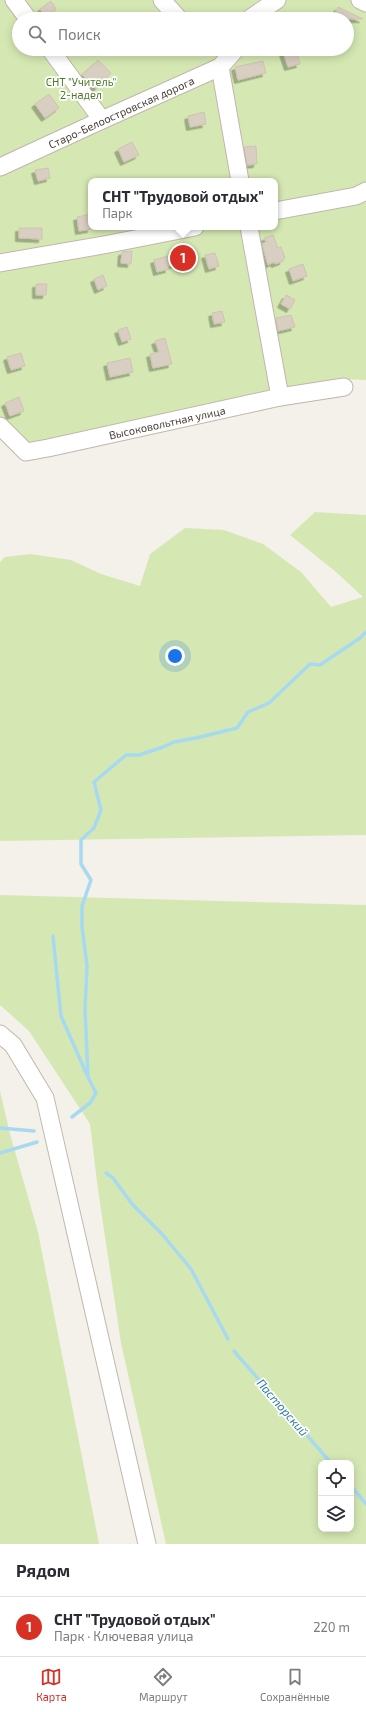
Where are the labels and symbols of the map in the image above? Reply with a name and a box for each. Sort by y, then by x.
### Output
street label: Старо-Белоостровская дорога [46,73,196,150]
park label: СНТ "Учитель" 2-надел [46,75,116,101]
pin: 1 [170,243,196,273]
street label: Высоковольтная улица [107,403,227,441]
your location [165,646,185,666]
water label: Пасторский [254,1376,312,1438]

